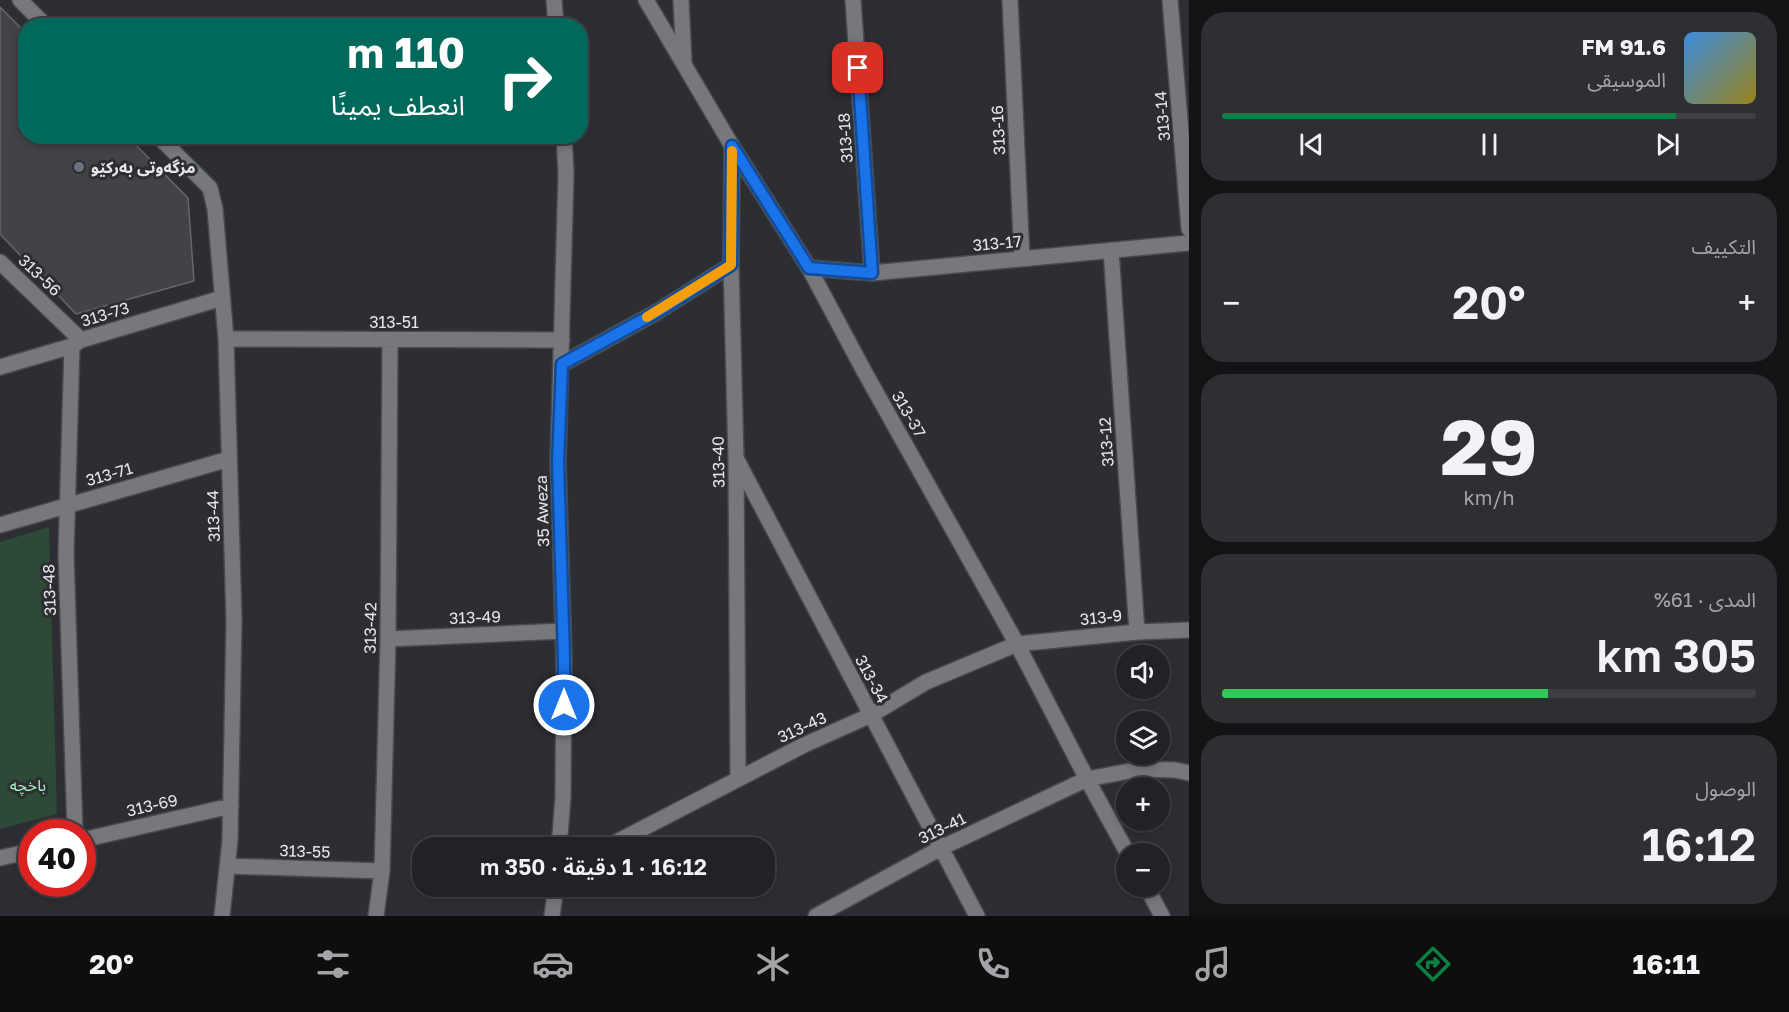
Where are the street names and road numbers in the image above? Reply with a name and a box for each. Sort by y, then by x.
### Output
street label: 313-14 [1150,90,1174,142]
street label: 313-16 [987,105,1009,155]
street label: 313-18 [833,112,857,164]
street label: 313-17 [972,231,1022,255]
street label: 313-56 [15,250,65,300]
street label: 313-73 [78,297,132,331]
street label: 313-51 [369,312,419,332]
street label: 313-37 [888,387,930,441]
street label: 313-12 [1094,417,1118,467]
street label: 313-40 [708,436,728,488]
street label: 313-71 [83,458,135,490]
street label: 35 Aweza [531,475,553,547]
street label: 313-44 [202,490,224,542]
street label: 313-48 [38,564,60,616]
street label: 313-42 [360,602,380,654]
street label: 313-9 [1079,605,1123,629]
street label: 313-49 [449,606,501,628]
street label: 313-34 [851,651,893,707]
street label: 313-43 [774,707,830,747]
street label: 313-69 [124,789,180,821]
street label: 313-41 [915,808,969,848]
street label: 313-55 [279,840,331,862]

